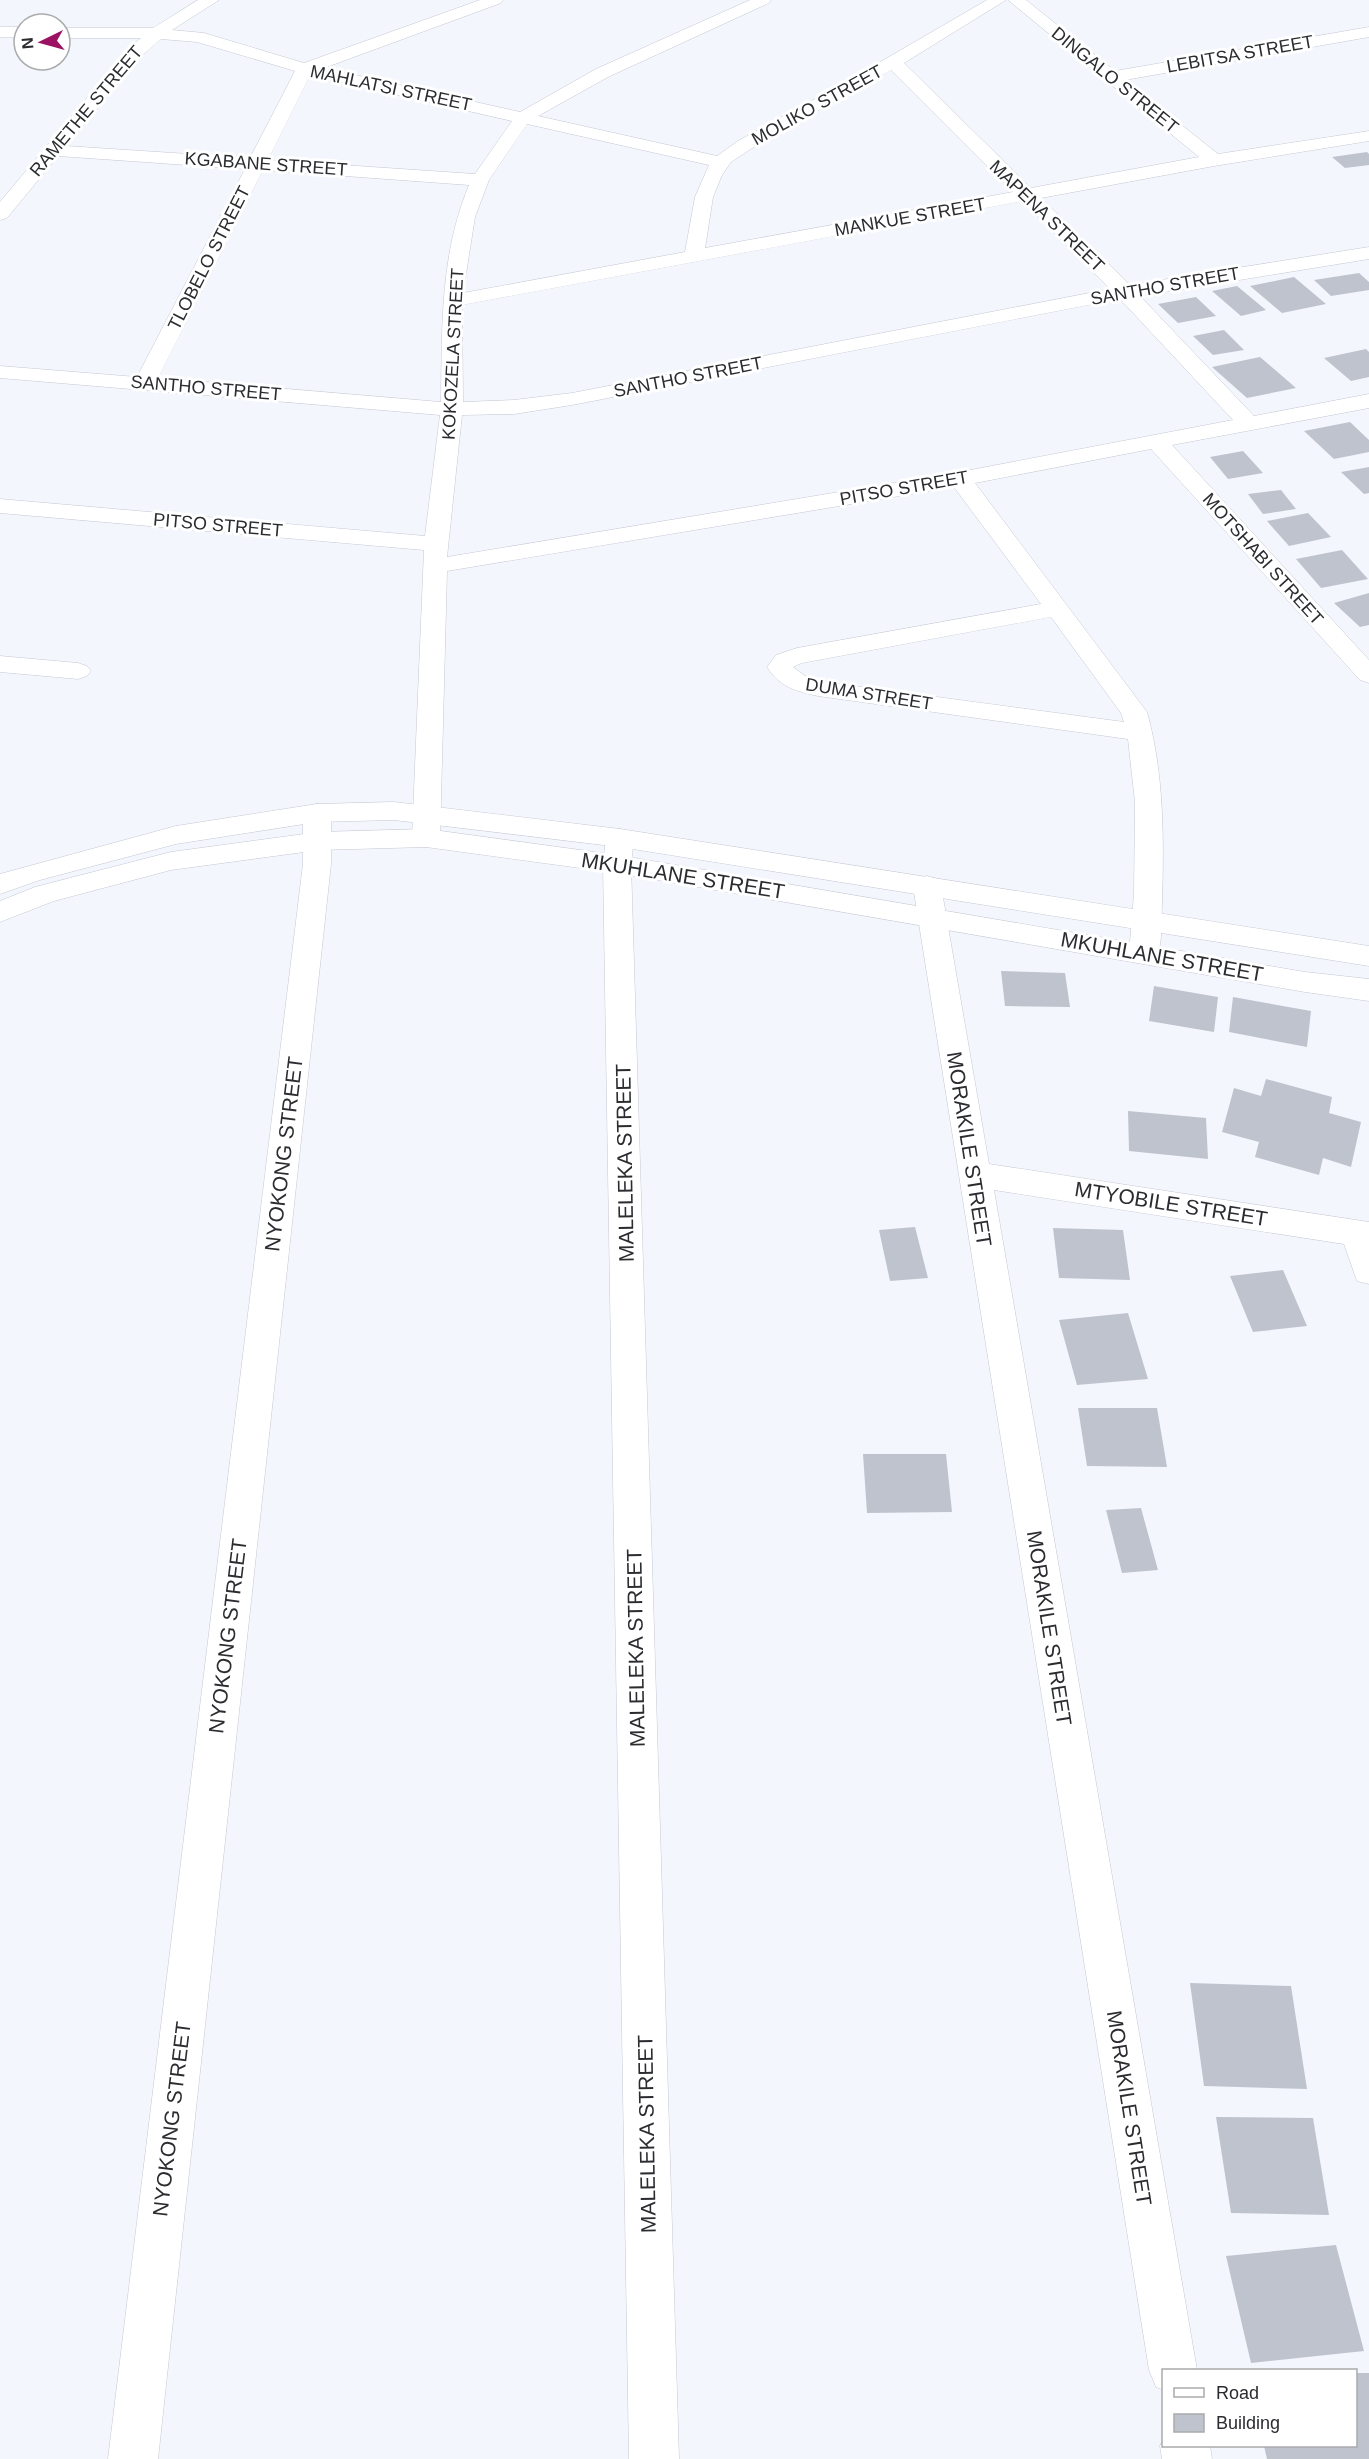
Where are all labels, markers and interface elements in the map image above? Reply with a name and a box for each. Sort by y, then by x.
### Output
north arrow [12,12,72,72]
street label: DINGALO STREET [1048,23,1182,137]
street label: LEBITSA STREET [1165,31,1315,77]
text: N [19,37,37,50]
street label: RAMETHE STREET [26,42,146,180]
street label: MAHLATSI STREET [308,61,474,115]
street label: MOLIKO STREET [748,61,886,149]
street label: KGABANE STREET [184,148,348,180]
street label: MAPENA STREET [986,156,1108,276]
street label: TLOBELO STREET [164,183,254,333]
street label: MANKUE STREET [833,194,987,240]
street label: SANTHO STREET [1089,263,1241,309]
street label: KOKOZELA STREET [439,268,467,440]
street label: SANTHO STREET [612,353,764,401]
street label: SANTHO STREET [130,371,282,405]
street label: PITSO STREET [838,467,970,509]
street label: MOTSHABI STREET [1199,489,1327,629]
street label: PITSO STREET [152,509,284,541]
street label: DUMA STREET [804,674,934,714]
street label: MKUHLANE STREET [580,848,786,903]
street label: MKUHLANE STREET [1059,927,1265,986]
street label: MORAKILE STREET [943,1050,996,1248]
street label: NYOKONG STREET [260,1055,307,1253]
street label: MALELEKA STREET [611,1063,638,1262]
street label: MTYOBILE STREET [1073,1177,1269,1230]
street label: MORAKILE STREET [1023,1529,1076,1727]
street label: NYOKONG STREET [204,1537,251,1735]
street label: MALELEKA STREET [622,1548,649,1747]
street label: MORAKILE STREET [1103,2009,1156,2207]
street label: NYOKONG STREET [148,2020,195,2218]
street label: MALELEKA STREET [633,2034,660,2233]
legend [1162,2369,1357,2447]
text: Road [1216,2383,1259,2403]
text: Building [1216,2413,1280,2433]

